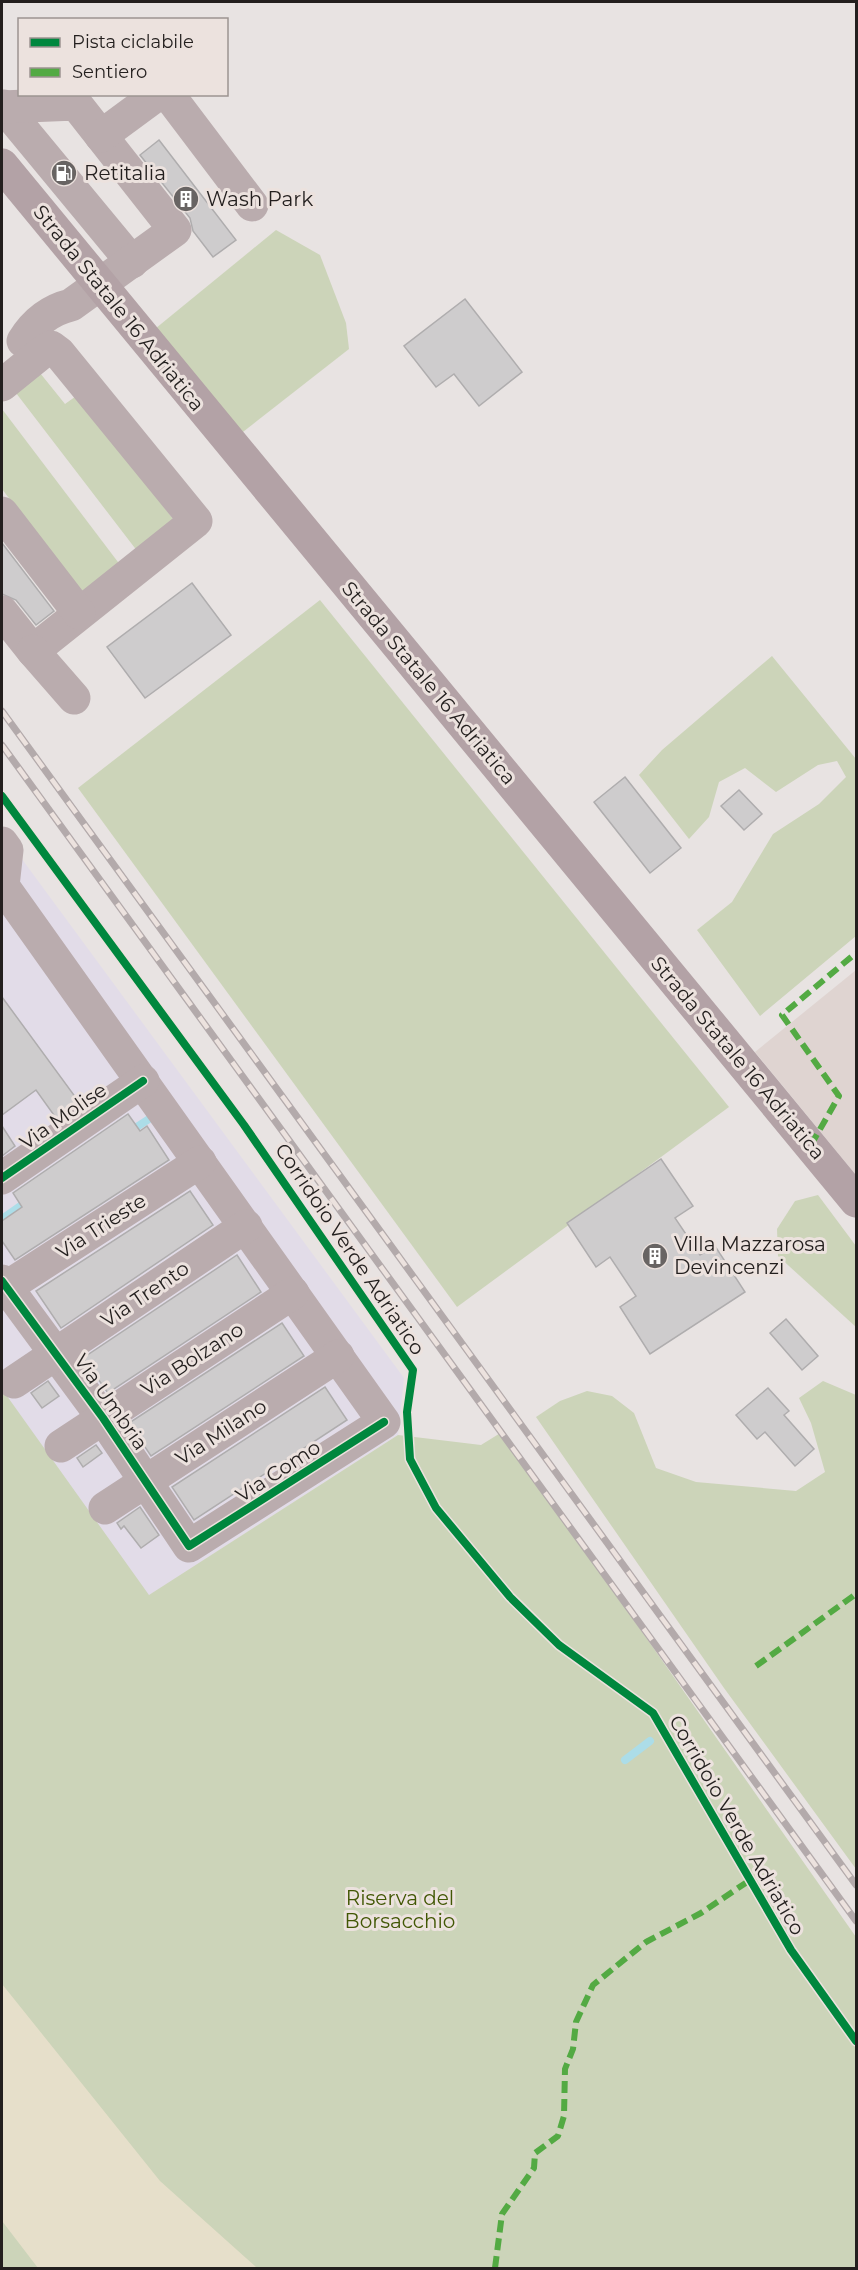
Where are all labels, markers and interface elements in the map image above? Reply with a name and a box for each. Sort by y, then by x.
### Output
legend [18,18,228,96]
text: Pista ciclabile [72,31,194,53]
text: Sentiero [72,61,147,83]
fuel station icon: Retitalia [49,158,79,188]
place label: Retitalia [84,161,166,185]
building icon: Wash Park [171,184,201,214]
place label: Wash Park [206,187,313,211]
street label: Strada Statale 16 Adriatica [28,200,210,416]
street label: Strada Statale 16 Adriatica [337,576,521,790]
street label: Strada Statale 16 Adriatica [646,951,830,1165]
street label: Via Molise [15,1077,111,1155]
street label: Corridoio Verde Adriatico [270,1139,430,1359]
street label: Via Trieste [52,1188,150,1264]
place label: Villa Mazzarosa Devincenzi [674,1232,826,1279]
building icon: Villa Mazzarosa Devincenzi [640,1241,670,1271]
street label: Via Trento [96,1256,194,1332]
street label: Via Bolzano [136,1317,248,1401]
street label: Via Umbria [69,1349,153,1455]
street label: Via Milano [171,1394,271,1470]
street label: Via Como [231,1435,325,1507]
street label: Corridoio Verde Adriatico [664,1711,810,1939]
park label: Riserva del Borsacchio [345,1886,455,1933]

